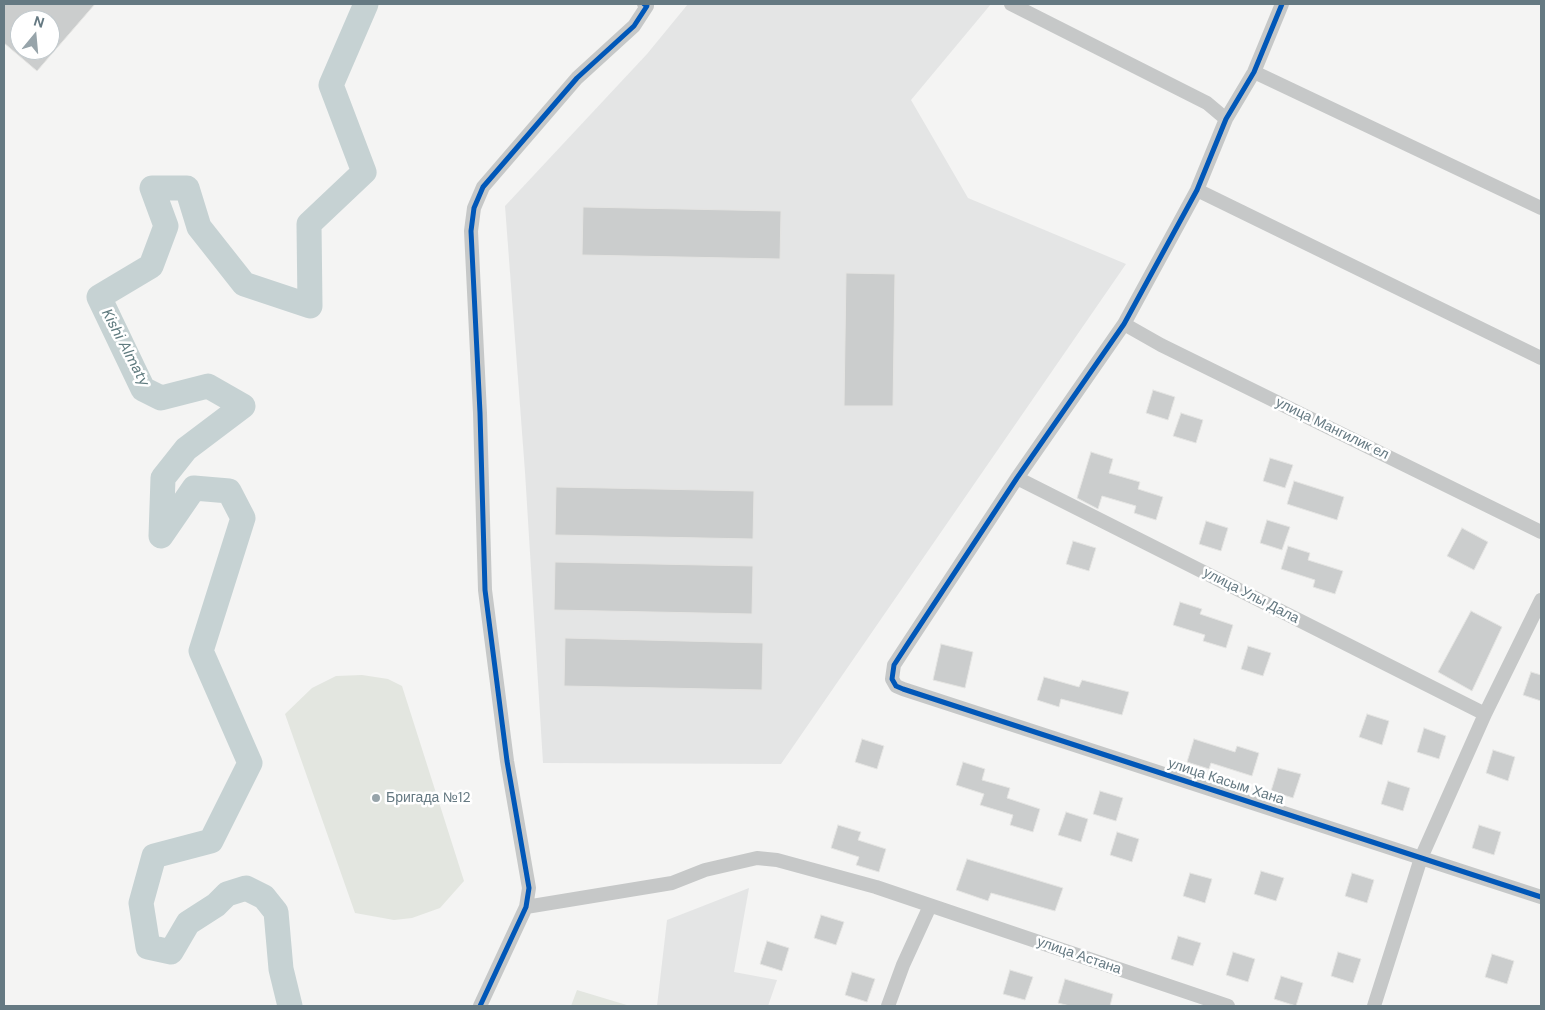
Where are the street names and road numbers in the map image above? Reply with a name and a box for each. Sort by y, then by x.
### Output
street label: улица Мангилик ел [1273,394,1391,464]
street label: улица Улы Дала [1200,565,1302,627]
street label: улица Касым Хана [1166,755,1286,809]
street label: улица Астана [1035,934,1123,978]

